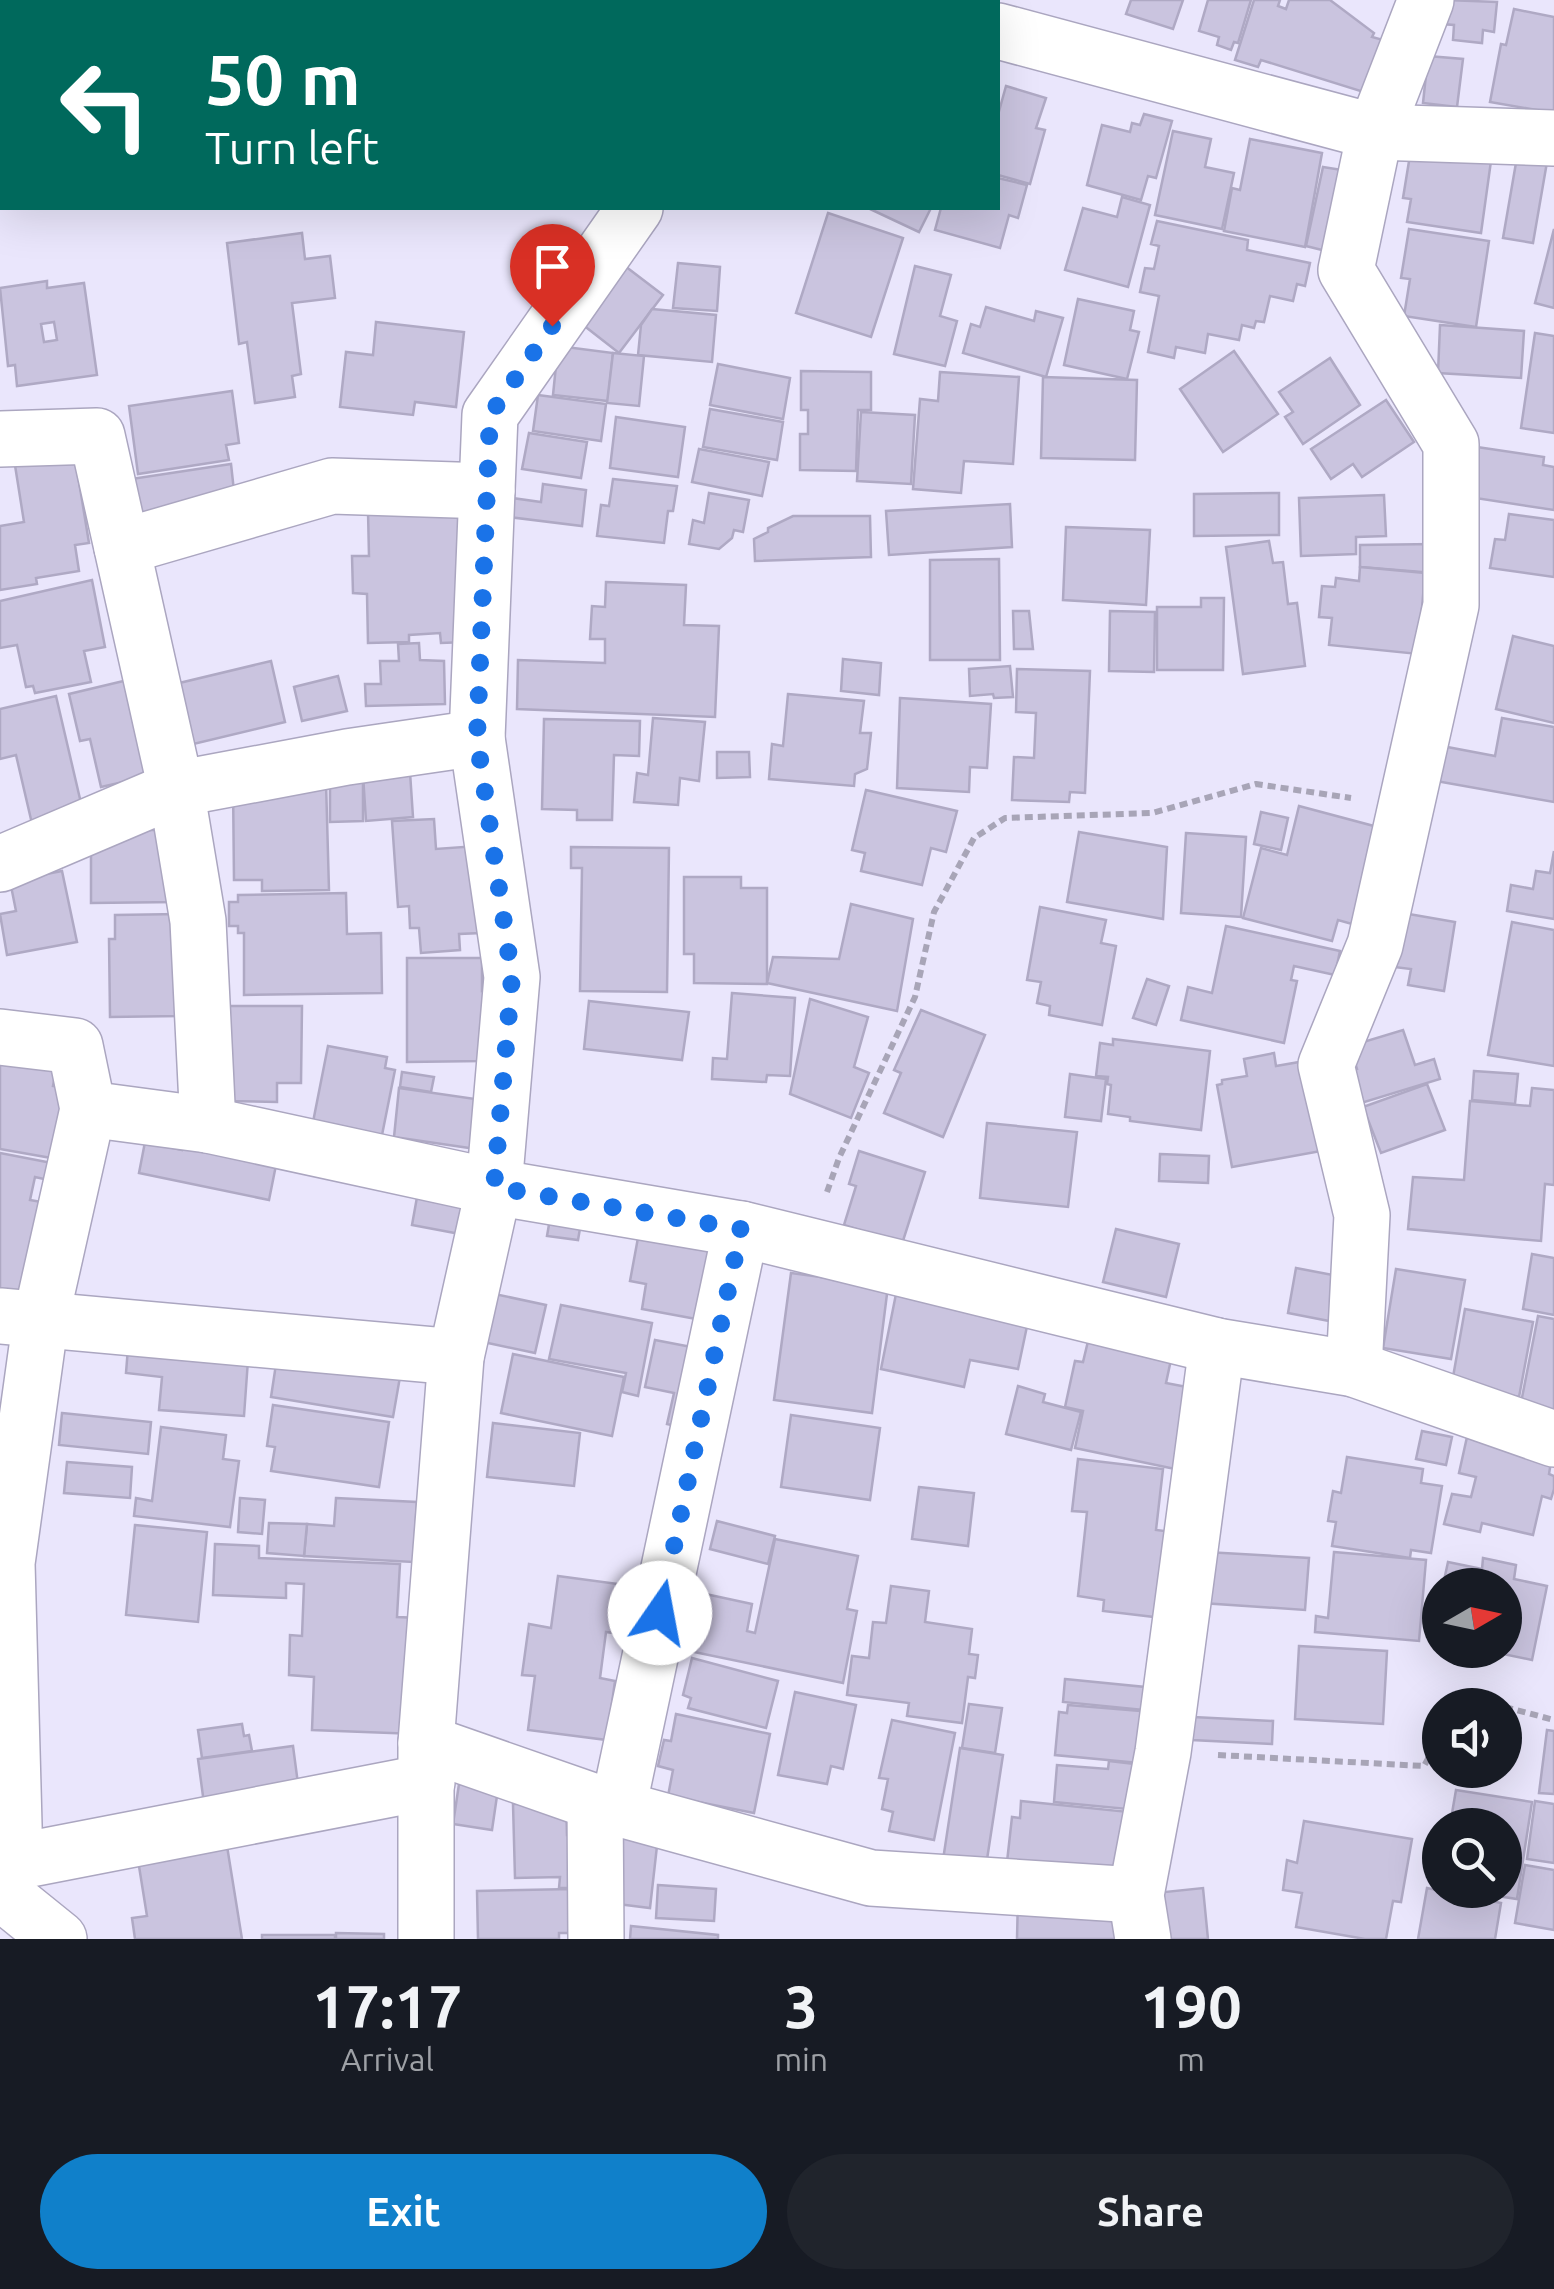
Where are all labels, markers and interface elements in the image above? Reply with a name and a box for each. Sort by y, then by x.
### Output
icon: left [40,40,170,170]
text: 50 m [205,40,361,118]
text: Turn left [205,122,379,173]
pin [510,224,595,327]
icon: arrive [525,239,580,294]
position arrow [608,1561,712,1665]
north arrow [1422,1568,1522,1668]
map controls [1422,1568,1522,1908]
button: sound [1422,1688,1522,1788]
button: search [1422,1808,1522,1908]
text: 17:17 [312,1972,462,2039]
text: 3 [784,1972,818,2039]
text: 190 [1140,1972,1242,2039]
text: Arrival [341,2041,434,2077]
text: min [774,2041,828,2077]
text: m [1177,2041,1205,2077]
button: Exit [40,2154,767,2269]
button: Share [787,2154,1514,2269]

